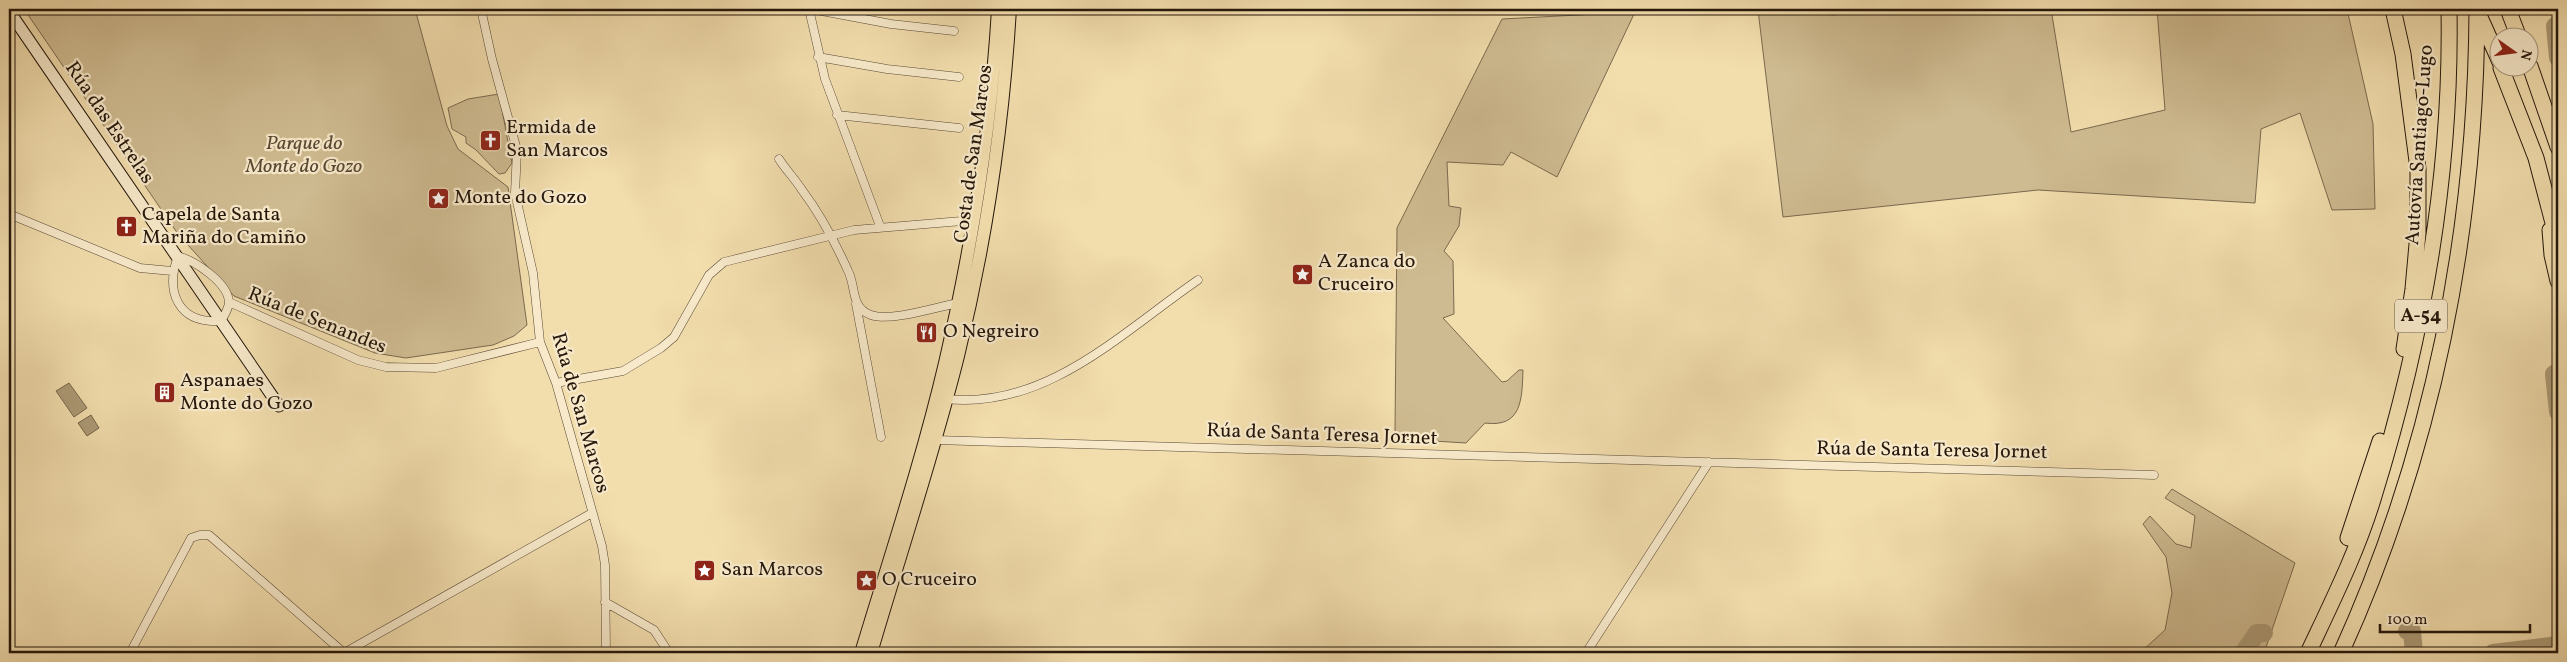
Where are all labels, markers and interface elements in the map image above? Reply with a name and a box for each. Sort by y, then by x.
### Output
north arrow [2490,28,2540,78]
street label: Autovía Santiago-Lugo [2399,44,2441,246]
text: N [2515,48,2536,62]
street label: Rúa das Estrelas [57,56,161,190]
street label: Costa de San Marcos [948,63,1000,245]
place label: Ermida de San Marcos [506,114,608,165]
church icon: Ermida de San Marcos [478,128,502,152]
park label: Parque do Monte do Gozo [245,130,362,181]
place label: Monte do Gozo [454,184,587,212]
place icon: Monte do Gozo [426,186,450,210]
place label: Capela de Santa Mariña do Camiño [142,201,306,252]
church icon: Capela de Santa Mariña do Camiño [114,214,138,238]
place label: A Zanca do Cruceiro [1318,248,1415,299]
place icon: A Zanca do Cruceiro [1290,262,1314,286]
street label: Rúa de Senandes [243,280,391,362]
road number: A-54 [2395,300,2447,332]
place label: O Negreiro [943,318,1039,346]
restaurant icon: O Negreiro [915,320,939,344]
street label: Rúa de San Marcos [544,329,616,497]
place label: Aspanaes Monte do Gozo [180,367,313,418]
building icon: Aspanaes Monte do Gozo [152,380,176,404]
street label: Rúa de Santa Teresa Jornet [1206,417,1438,453]
street label: Rúa de Santa Teresa Jornet [1816,435,2048,467]
place label: San Marcos [721,556,823,584]
place icon: San Marcos [693,558,717,582]
place label: O Cruceiro [882,566,977,594]
place icon: O Cruceiro [854,568,878,592]
scale bar [2380,602,2530,634]
text: 100 m [2387,610,2427,631]

